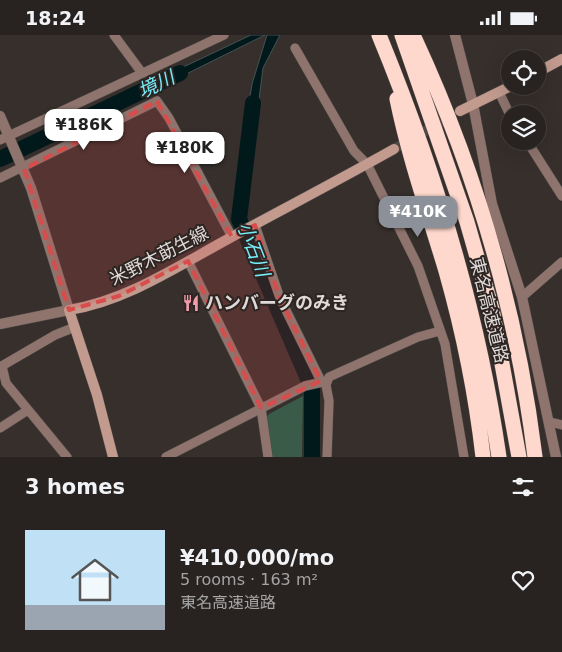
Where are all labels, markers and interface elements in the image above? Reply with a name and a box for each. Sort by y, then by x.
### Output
text: 18:24 [25,7,85,29]
map controls [501,50,546,150]
button: locate [501,50,546,95]
water label: 境川 [134,65,180,102]
button: layers [501,105,546,150]
pin: ¥186K [49,109,119,151]
text: ¥186K [56,115,112,134]
pin: ¥180K [150,131,220,174]
text: ¥180K [157,138,213,157]
pin: ¥410K [383,195,453,238]
text: ¥410K [390,202,446,221]
water label: 小石川 [234,218,275,281]
street label: 米野木莇生線 [106,222,212,289]
street label: 東名高速道路 [466,255,513,365]
place label: ハンバーグのみき [205,292,349,313]
restaurant icon: ハンバーグのみき [181,293,201,313]
icon: filters [509,473,537,501]
text: 3 homes [25,475,125,499]
text: ¥410,000/mo [180,546,334,570]
icon: home [65,550,125,610]
icon: heart [509,566,537,594]
text: 5 rooms · 163 m² [180,570,318,589]
text: 東名高速道路 [180,593,276,612]

